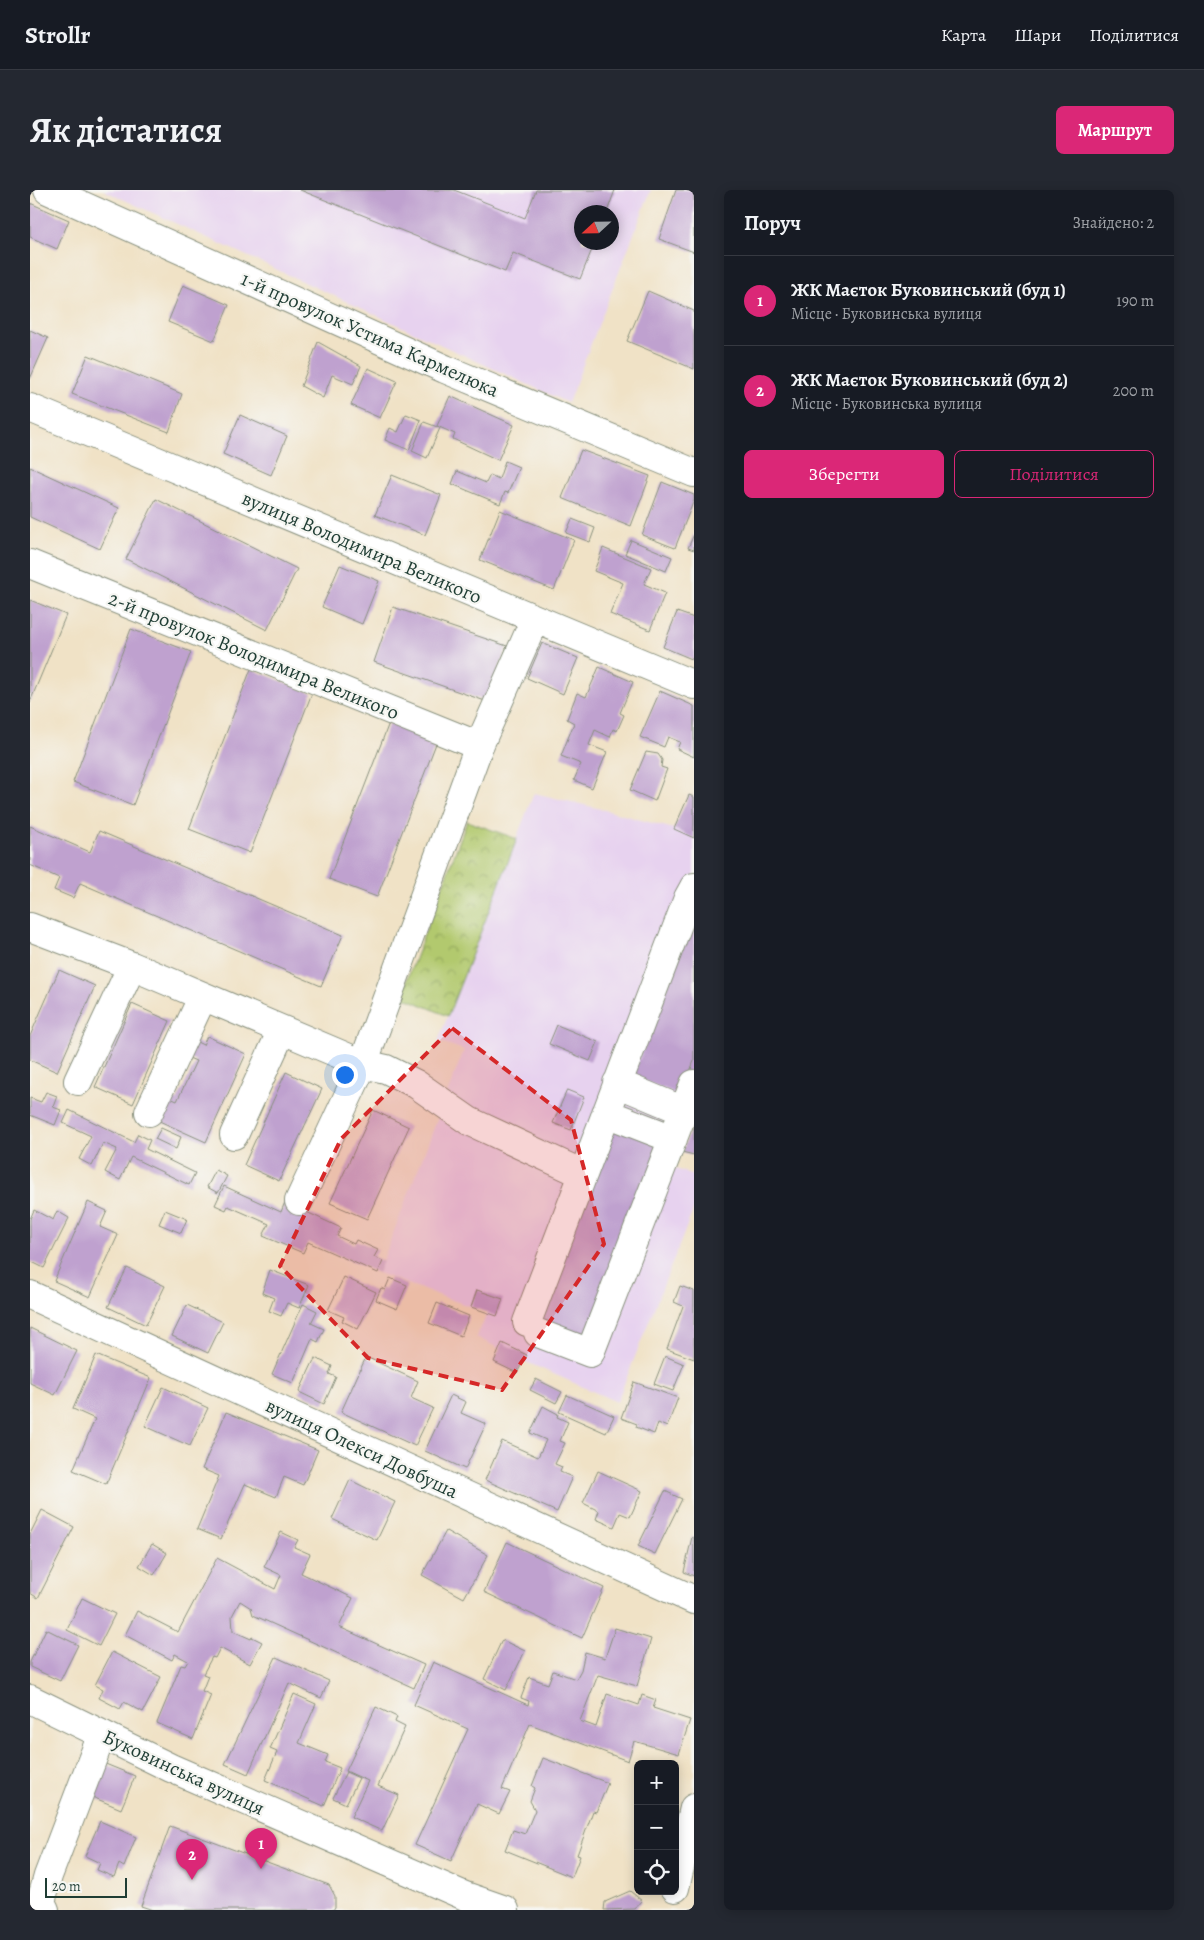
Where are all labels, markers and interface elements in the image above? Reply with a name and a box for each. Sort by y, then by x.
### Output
text: Strollr [25,19,90,51]
text: Карта [941,23,986,47]
text: Шари [1014,23,1061,47]
text: Поділитися [1089,23,1179,47]
text: Як дістатися [30,106,222,154]
button: Маршрут [1056,106,1174,154]
north arrow [574,205,619,250]
text: Поруч [744,209,801,237]
text: Знайдено: 2 [1073,212,1154,234]
street label: 1-й провулок Устима Кармелюка [237,265,504,404]
text: ЖК Маєток Буковинський (буд 1) [791,277,1066,303]
text: 1 [757,290,763,312]
text: 190 m [1116,290,1154,312]
text: Місце · Буковинська вулиця [791,303,982,325]
text: ЖК Маєток Буковинський (буд 2) [791,367,1068,393]
text: 2 [756,380,764,402]
text: 200 m [1113,380,1154,402]
text: Місце · Буковинська вулиця [791,393,982,415]
button: Зберегти [744,450,944,498]
button: Поділитися [954,450,1154,498]
street label: вулиця Володимира Великого [238,485,486,610]
street label: 2-й провулок Володимира Великого [105,585,403,726]
your location [332,1062,358,1088]
street label: вулиця Олекси Довбуша [261,1392,463,1505]
street label: Буковинська вулиця [99,1723,269,1822]
map controls [634,1760,679,1895]
button: + [634,1760,679,1805]
button: − [634,1805,679,1850]
pin: 1 [245,1828,277,1869]
pin: 2 [176,1839,208,1880]
button: locate [634,1850,679,1895]
scale bar [45,1875,128,1898]
text: 20 m [52,1877,81,1896]

